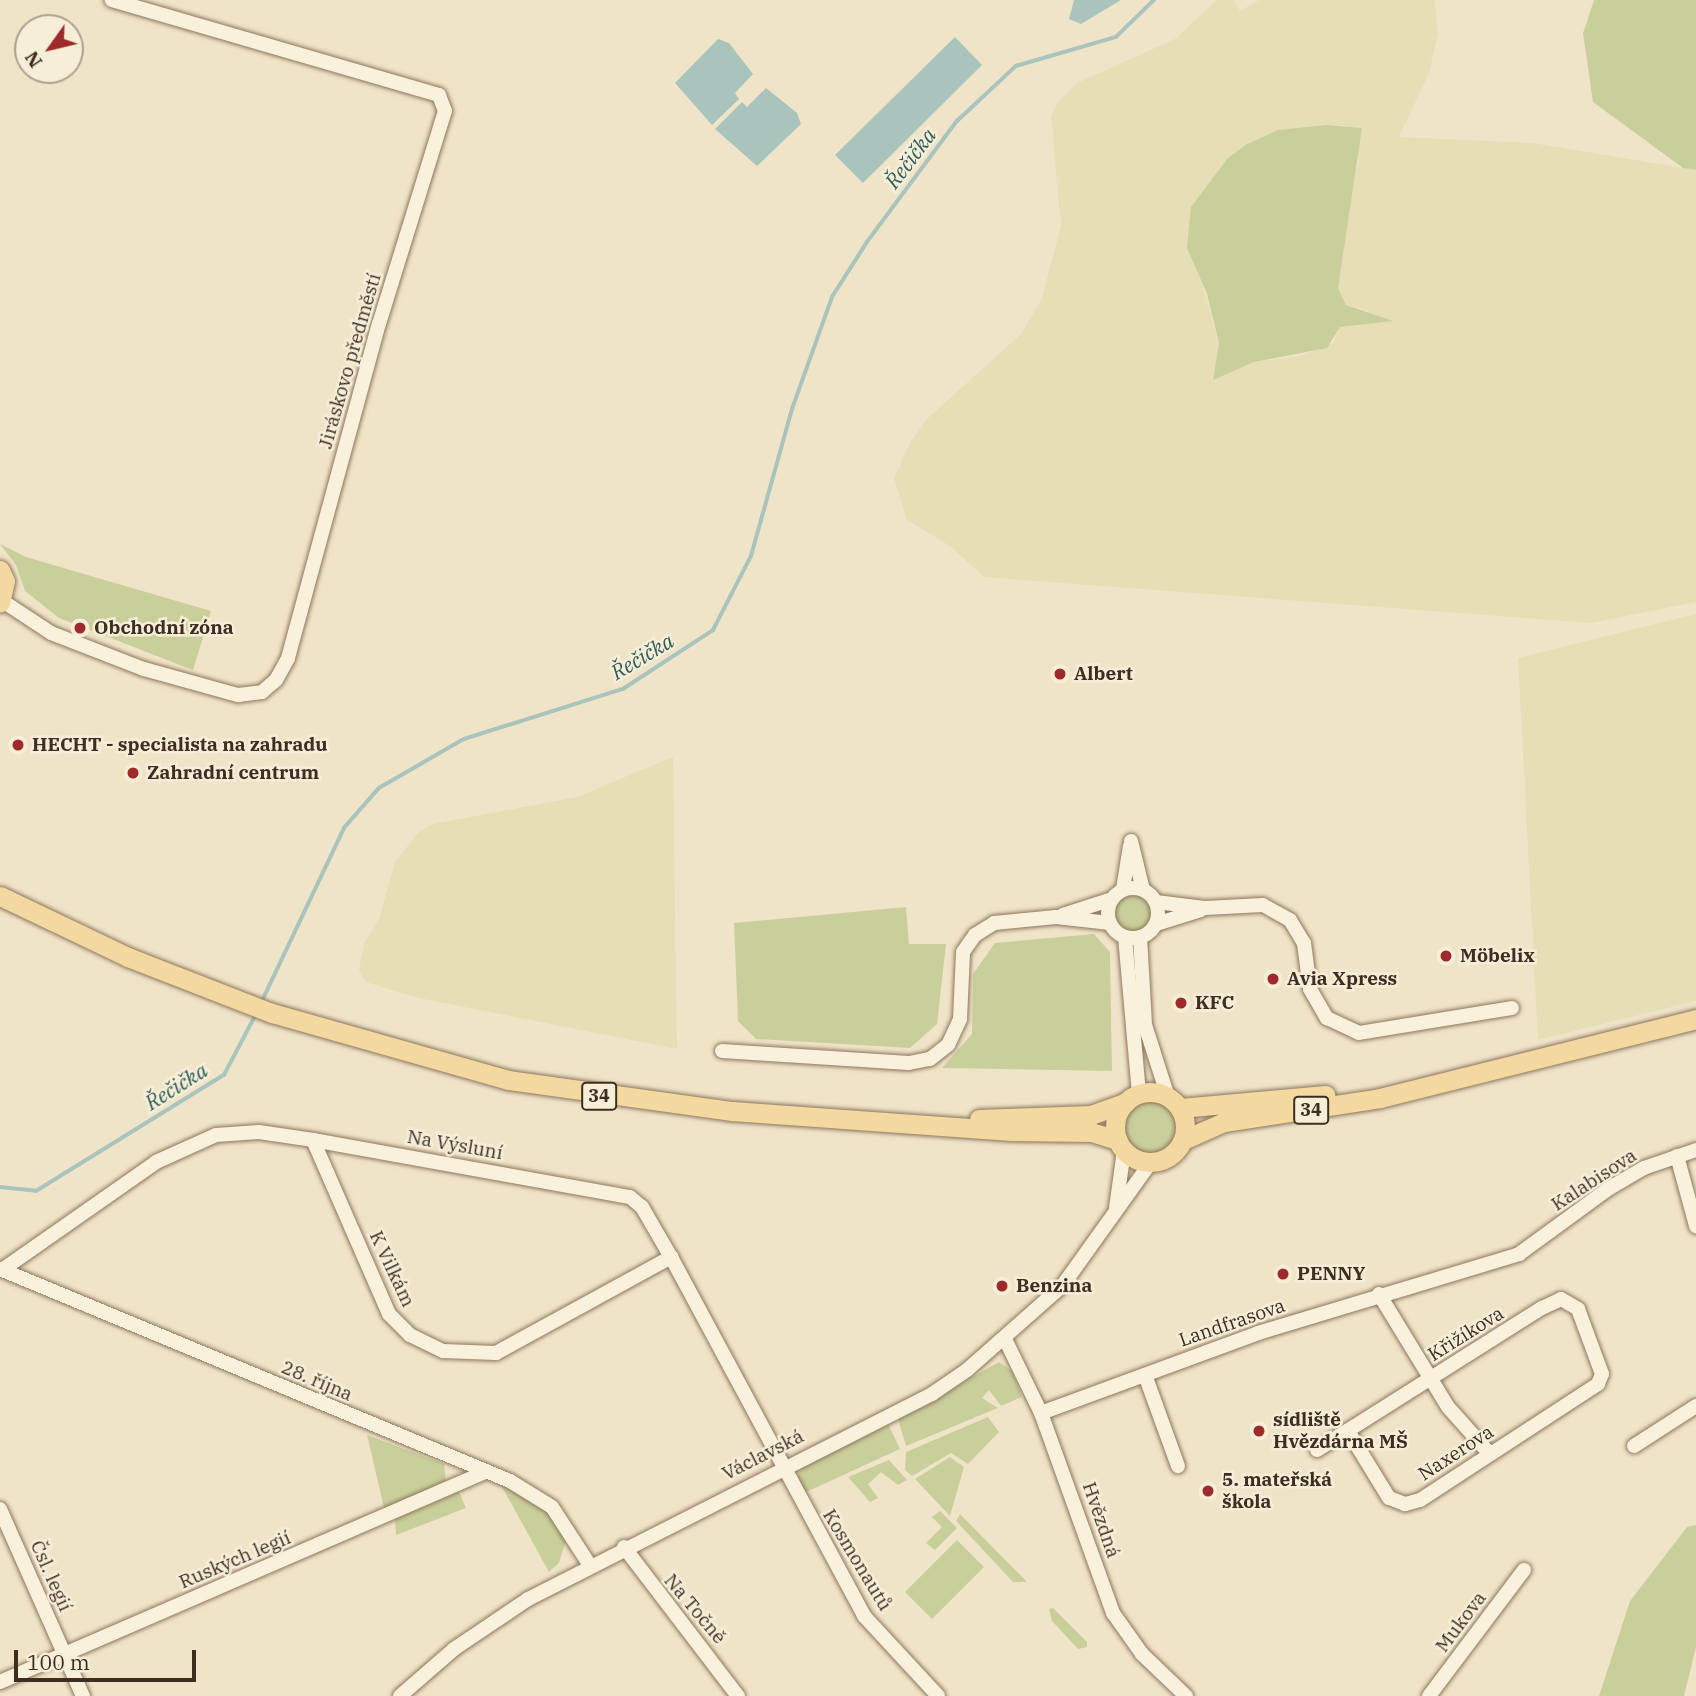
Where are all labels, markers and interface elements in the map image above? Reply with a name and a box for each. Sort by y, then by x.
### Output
north arrow [14,14,84,84]
text: N [19,47,47,73]
water label: Řečička [879,123,941,193]
street label: Jiráskovo předměstí [314,271,386,451]
place label: Obchodní zóna [94,617,234,639]
marker: Obchodní zóna [72,620,88,636]
water label: Řečička [606,627,678,685]
place label: Albert [1074,663,1133,685]
marker: Albert [1052,666,1068,682]
place label: HECHT - specialista na zahradu [32,734,328,756]
marker: HECHT - specialista na zahradu [10,737,26,753]
place label: Zahradní centrum [147,762,319,784]
marker: Zahradní centrum [125,765,141,781]
place label: Möbelix [1460,945,1535,967]
marker: Möbelix [1438,948,1454,964]
place label: Avia Xpress [1287,968,1397,990]
marker: Avia Xpress [1265,971,1281,987]
place label: KFC [1195,992,1234,1014]
marker: KFC [1173,995,1189,1011]
water label: Řečička [140,1057,212,1115]
road number: 34 [580,1082,618,1111]
road number: 34 [1292,1096,1330,1125]
street label: Na Výsluní [405,1125,505,1165]
street label: Kalabisova [1547,1144,1641,1216]
street label: K Vilkám [364,1227,420,1311]
place label: PENNY [1297,1263,1366,1285]
marker: PENNY [1275,1266,1291,1282]
place label: Benzina [1016,1275,1092,1297]
marker: Benzina [994,1278,1010,1294]
street label: Landfrasova [1176,1294,1288,1352]
street label: Křižíkova [1424,1302,1508,1366]
street label: 28. října [278,1356,356,1406]
place label: sídliště Hvězdárna MŠ [1273,1409,1408,1453]
street label: Naxerova [1414,1420,1498,1486]
marker: sídliště Hvězdárna MŠ [1251,1423,1267,1439]
street label: Václavská [718,1425,808,1485]
place label: 5. mateřská škola [1222,1469,1332,1513]
street label: Hvězdná [1077,1479,1125,1561]
marker: 5. mateřská škola [1200,1483,1216,1499]
street label: Kosmonautů [818,1505,896,1615]
street label: Ruských legií [176,1526,294,1594]
street label: Čsl. legií [25,1537,77,1615]
street label: Na Točně [659,1569,731,1649]
street label: Mukova [1431,1587,1491,1657]
scale bar [18,1636,200,1680]
text: 100 m [27,1648,90,1676]

